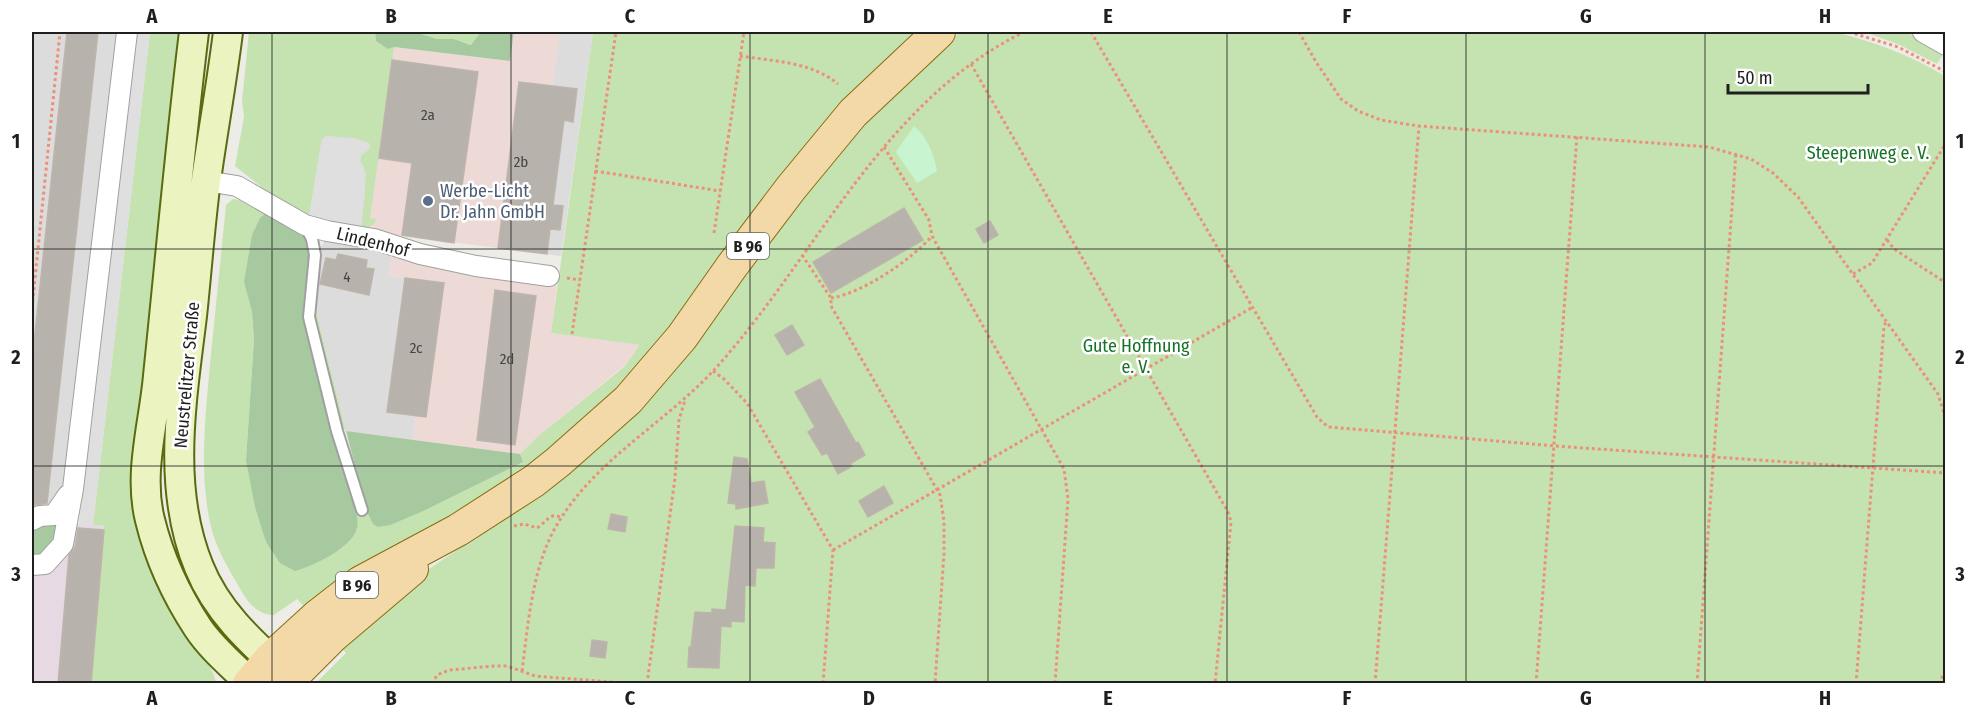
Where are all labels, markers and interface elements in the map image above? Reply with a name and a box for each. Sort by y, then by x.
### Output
text: A [146,4,159,28]
text: B [385,4,397,28]
text: C [625,4,636,28]
text: D [863,4,875,28]
text: E [1103,4,1113,28]
text: F [1343,4,1352,28]
text: G [1580,4,1592,28]
text: H [1819,4,1831,28]
scale bar [1728,57,1868,95]
text: 50 m [1737,67,1773,89]
house number: 2a [421,106,435,124]
text: 1 [12,129,20,153]
text: 1 [1956,129,1964,153]
park label: Steepenweg e. V. [1807,142,1929,164]
house number: 2b [514,153,528,171]
place label: Werbe-Licht Dr. Jahn GmbH [440,180,545,223]
marker: Werbe-Licht Dr. Jahn GmbH [421,194,435,208]
street label: Lindenhof [334,222,413,262]
road number: B 96 [727,233,769,259]
house number: 4 [343,268,351,286]
street label: Neustrelitzer Straße [170,301,204,449]
park label: Gute Hoffnung e. V. [1083,335,1190,378]
house number: 2c [410,339,423,357]
text: 2 [10,345,21,369]
text: 2 [1954,345,1965,369]
house number: 2d [500,350,514,368]
text: 3 [10,562,21,586]
text: 3 [1954,562,1965,586]
road number: B 96 [336,572,378,598]
text: A [146,686,159,710]
text: B [385,686,397,710]
text: C [625,686,636,710]
text: D [863,686,875,710]
text: E [1103,686,1113,710]
text: F [1343,686,1352,710]
text: G [1580,686,1592,710]
text: H [1819,686,1831,710]

